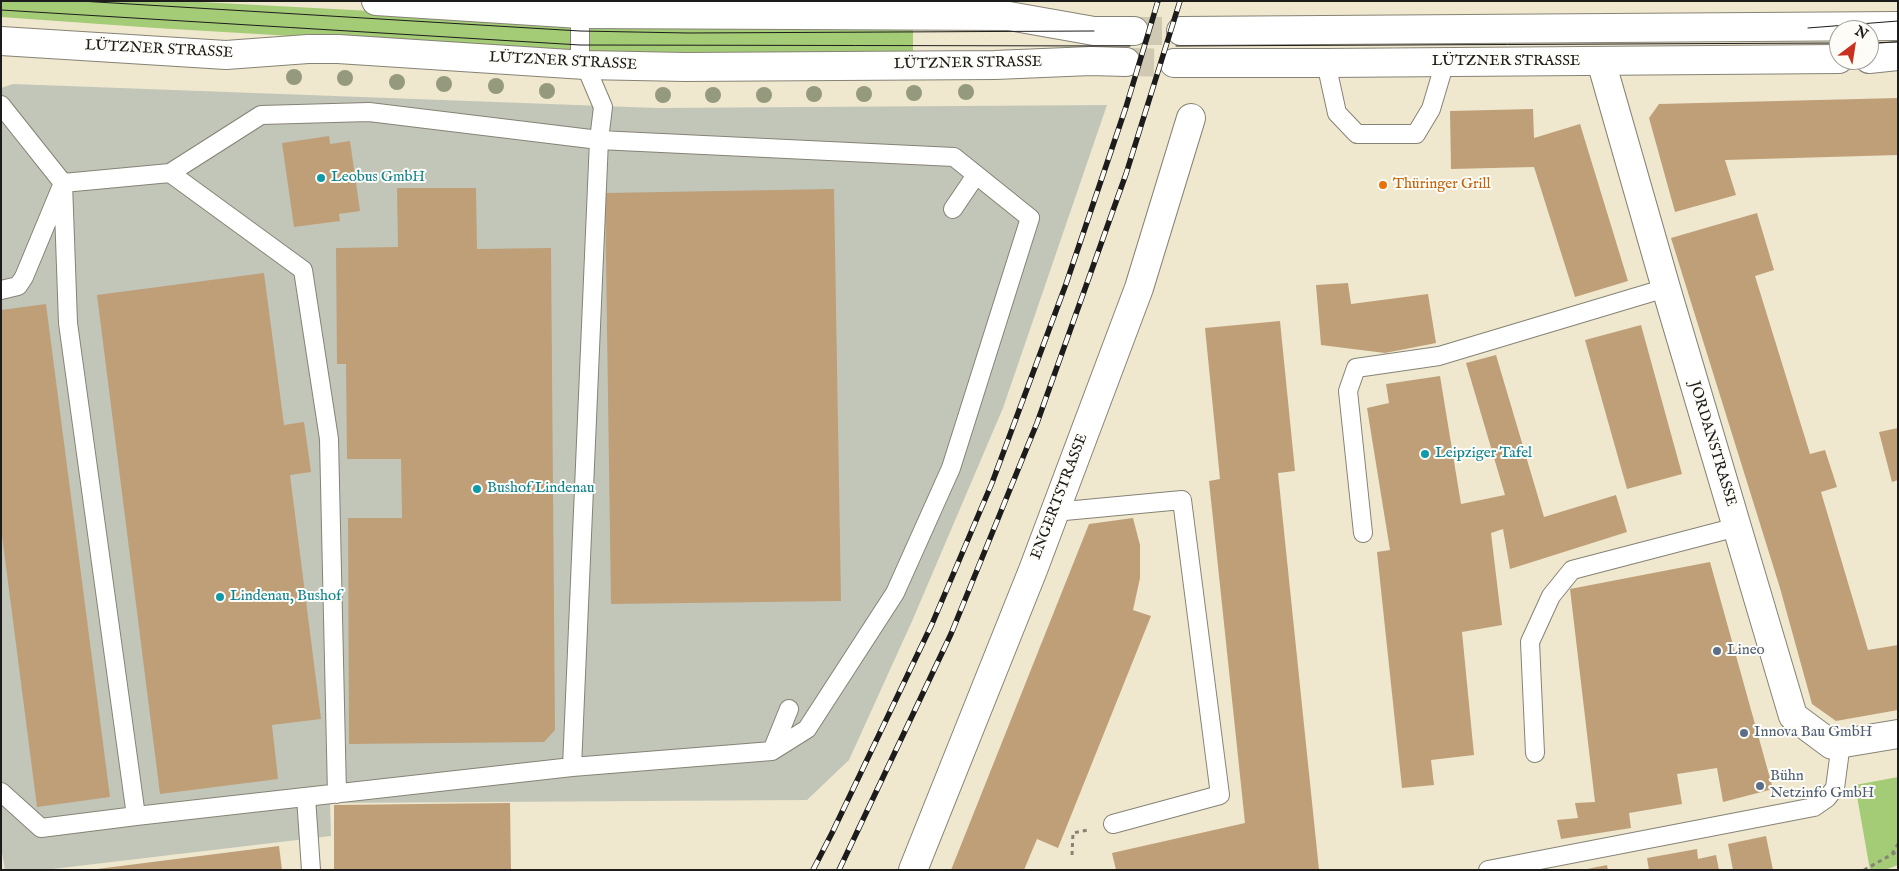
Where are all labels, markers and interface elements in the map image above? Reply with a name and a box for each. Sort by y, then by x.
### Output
north arrow [1829,20,1879,70]
text: N [1851,22,1871,44]
street label: LÜTZNER STRASSE [84,37,234,63]
street label: LÜTZNER STRASSE [488,49,638,75]
street label: LÜTZNER STRASSE [1432,53,1580,71]
street label: LÜTZNER STRASSE [894,54,1042,74]
place label: Leobus GmbH [331,169,425,187]
marker: Leobus GmbH [315,172,327,184]
place label: Thüringer Grill [1393,176,1491,194]
marker: Thüringer Grill [1377,179,1389,191]
street label: JORDANSTRASSE [1684,379,1740,509]
street label: ENGERTSTRASSE [1028,432,1092,562]
place label: Leipziger Tafel [1435,445,1532,463]
marker: Leipziger Tafel [1419,448,1431,460]
place label: Bushof Lindenau [487,480,594,498]
marker: Bushof Lindenau [471,483,483,495]
place label: Lindenau, Bushof [230,588,341,606]
marker: Lindenau, Bushof [214,591,226,603]
place label: Lineo [1727,642,1765,660]
marker: Lineo [1711,645,1723,657]
place label: Innova Bau GmbH [1754,724,1872,742]
marker: Innova Bau GmbH [1738,727,1750,739]
place label: Bühn Netzinfo GmbH [1770,768,1874,803]
marker: Bühn Netzinfo GmbH [1754,780,1766,792]

